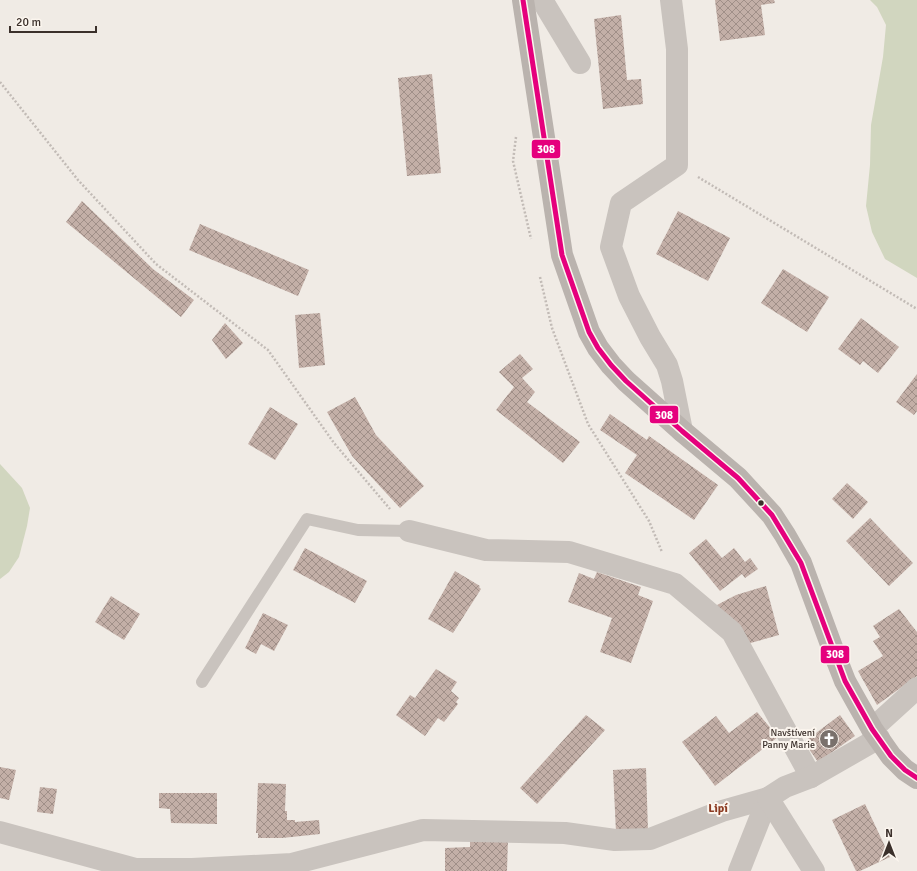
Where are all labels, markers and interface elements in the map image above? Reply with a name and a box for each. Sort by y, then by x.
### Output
scale bar [10,8,96,34]
text: 20 m [16,15,41,30]
line badge: 308 [531,139,561,159]
text: 308 [537,143,555,156]
line badge: 308 [649,405,679,424]
text: 308 [655,409,673,422]
unlabelled marker [756,498,766,508]
line badge: 308 [820,645,850,664]
text: 308 [826,648,844,661]
place label: Navštívení Panny Marie [762,727,815,751]
church icon: Navštívení Panny Marie [818,728,840,750]
district label: Lipí [708,801,728,816]
north arrow [869,823,909,863]
text: N [885,827,893,840]

